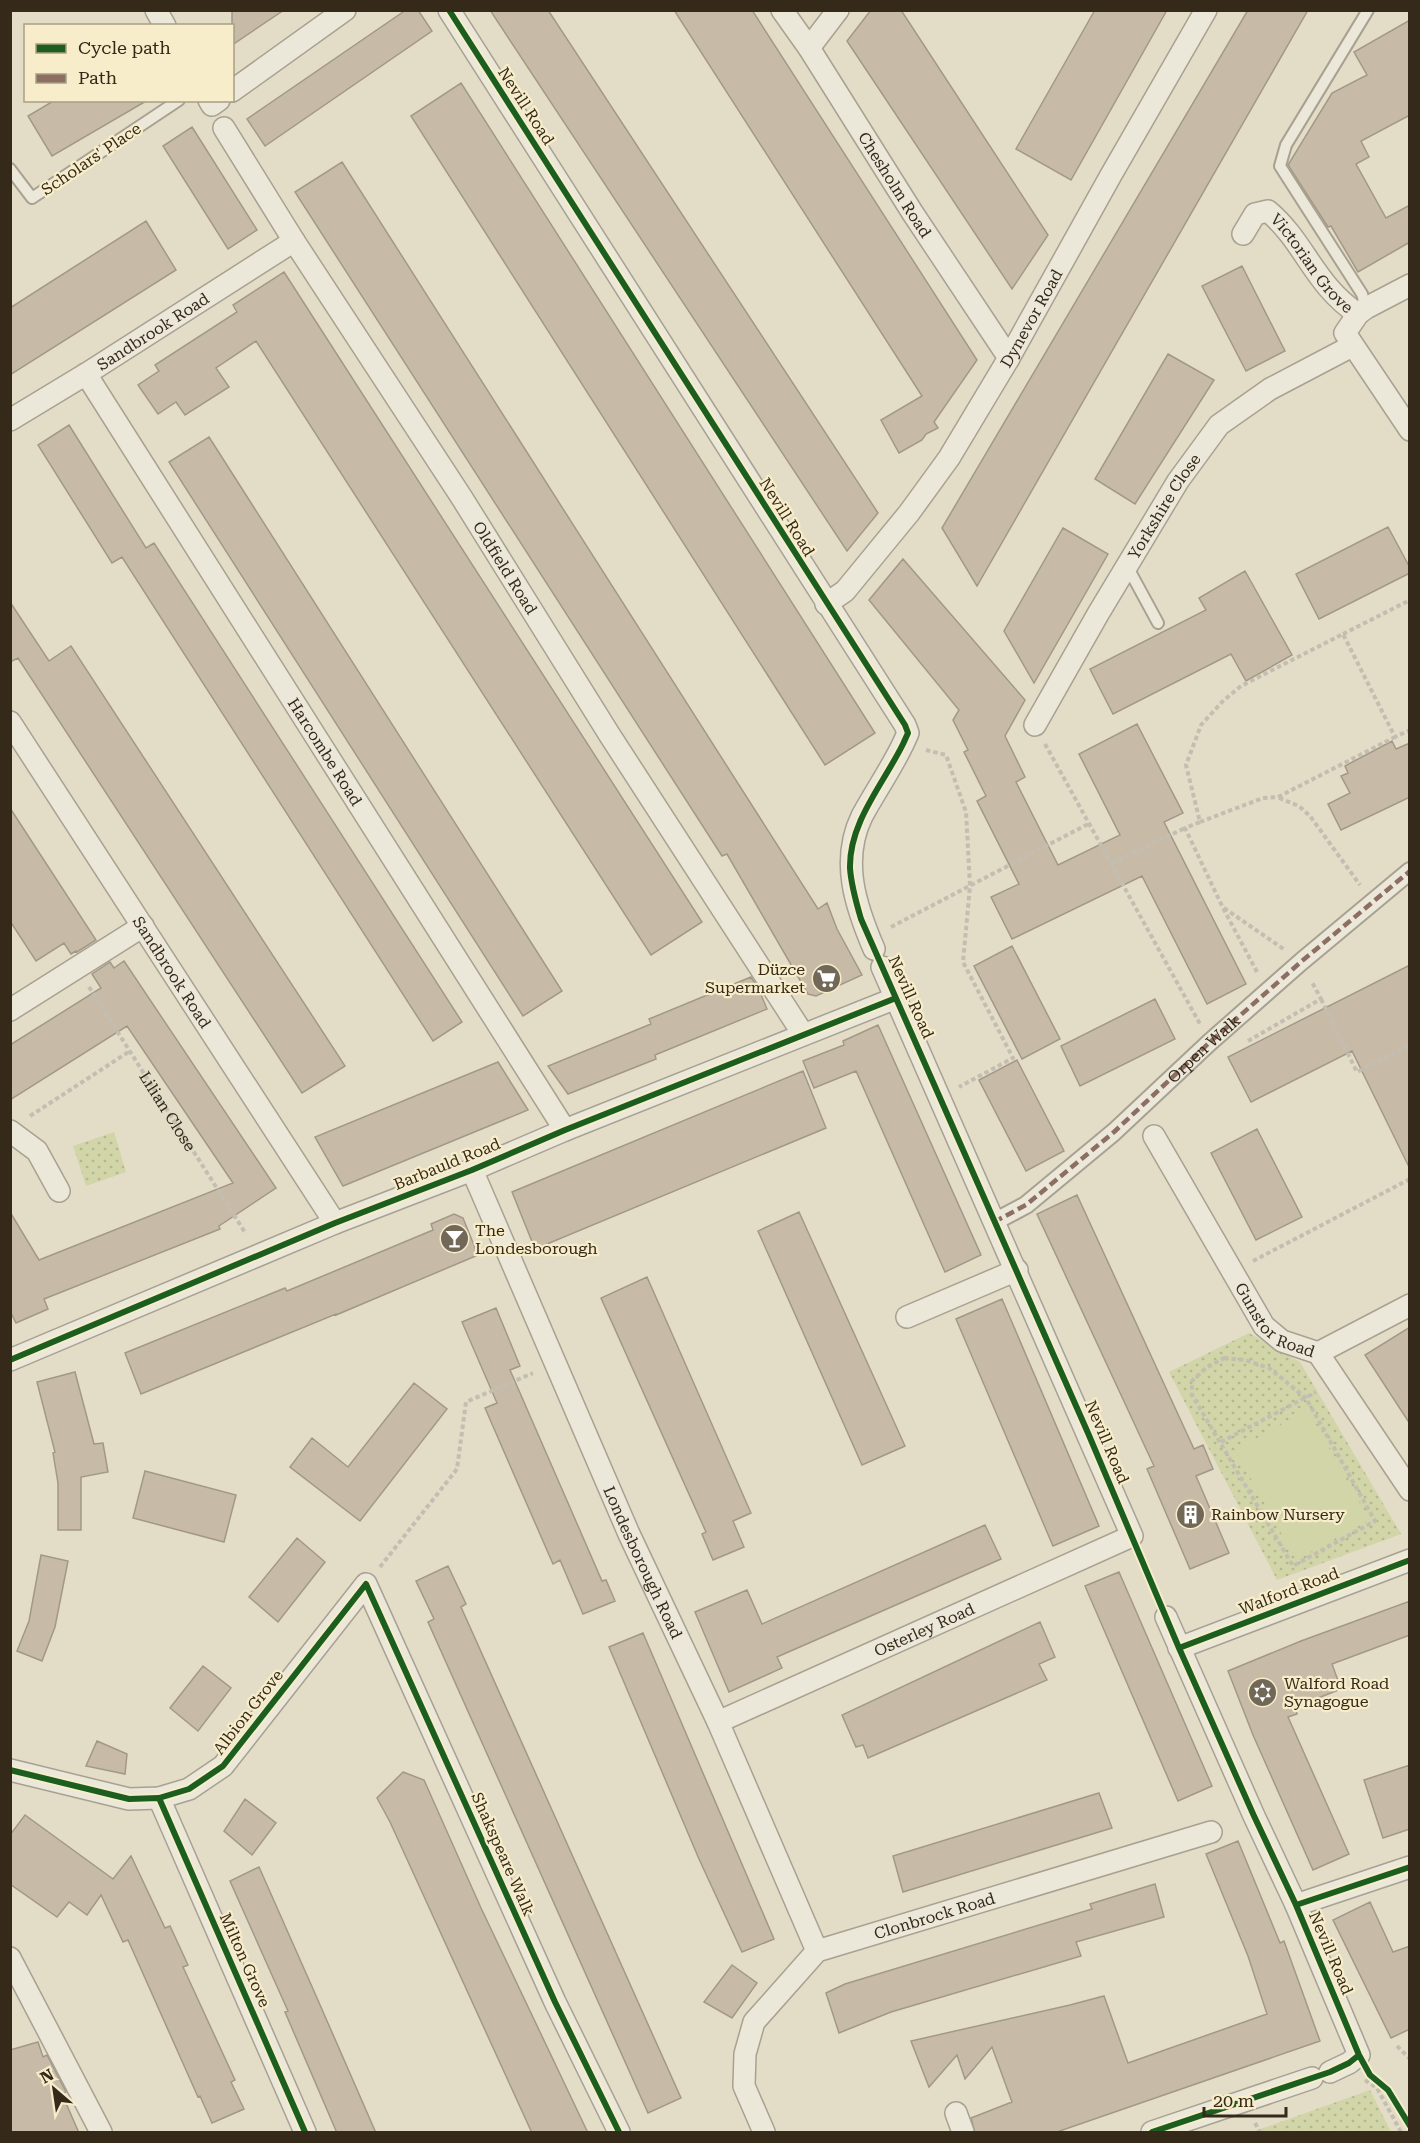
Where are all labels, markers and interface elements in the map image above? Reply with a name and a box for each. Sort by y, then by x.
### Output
legend [24,24,234,102]
text: Cycle path [78,37,171,58]
street label: Nevill Road [494,64,558,148]
text: Path [78,67,117,88]
street label: Scholars' Place [38,119,145,199]
street label: Chesholm Road [855,128,936,241]
street label: Victorian Grove [1267,209,1357,317]
street label: Dynevor Road [996,266,1066,371]
street label: Sandbrook Road [93,289,212,374]
street label: Yorkshire Close [1124,450,1205,562]
street label: Nevill Road [755,474,819,560]
street label: Oldfield Road [469,518,541,618]
street label: Harcombe Road [284,694,366,809]
street label: Sandbrook Road [129,913,215,1031]
street label: Nevill Road [884,953,938,1041]
place label: Düzce Supermarket [705,960,805,997]
supermarket icon: Düzce Supermarket [810,962,842,994]
street label: Orpen Walk [1163,1010,1244,1087]
street label: Lilian Close [135,1068,200,1155]
street label: Barbauld Road [391,1134,503,1194]
place label: The Londesborough [475,1221,598,1258]
bar icon: The Londesborough [438,1223,470,1255]
street label: Gunstor Road [1231,1279,1317,1361]
street label: Nevill Road [1081,1397,1133,1487]
street label: Londesborough Road [600,1483,687,1642]
building icon: Rainbow Nursery [1174,1498,1206,1530]
place label: Rainbow Nursery [1211,1505,1345,1524]
street label: Walford Road [1236,1563,1342,1619]
street label: Osterley Road [871,1599,977,1660]
street label: Albion Grove [209,1666,287,1758]
place label: Walford Road Synagogue [1284,1674,1389,1711]
synagogue icon: Walford Road Synagogue [1247,1676,1279,1708]
street label: Shakspeare Walk [467,1789,539,1919]
street label: Clonbrock Road [872,1888,997,1943]
street label: Nevill Road [1305,1908,1357,1998]
street label: Milton Grove [216,1910,274,2010]
north arrow [24,2059,84,2119]
text: N [37,2065,57,2088]
scale bar [1204,2080,1286,2118]
text: 20 m [1213,2090,1254,2111]

